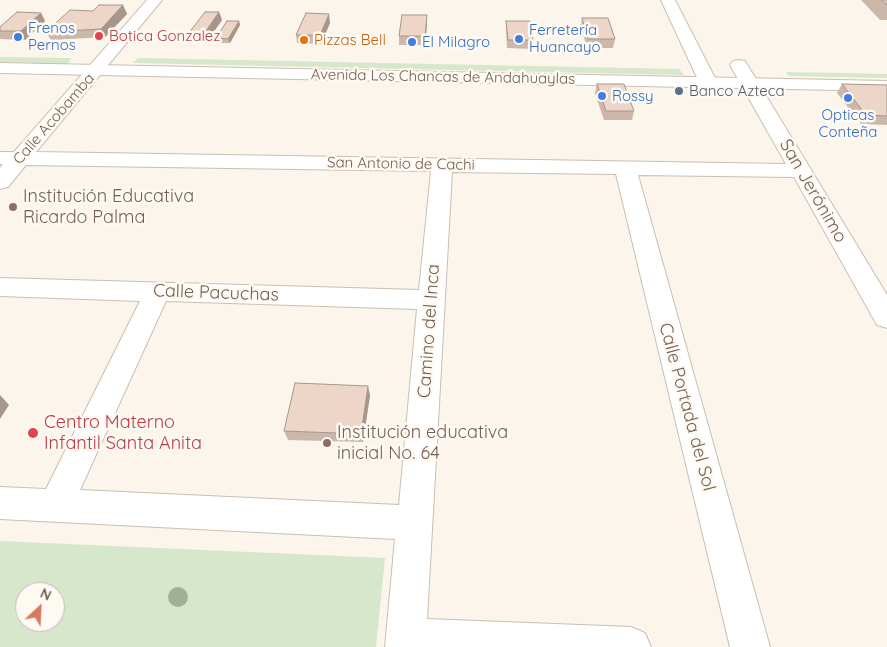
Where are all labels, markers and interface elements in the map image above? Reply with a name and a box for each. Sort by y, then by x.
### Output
place label: Frenos Pernos [28,19,76,54]
place label: Ferretería Huancayo [529,21,600,56]
place label: Botica Gonzalez [109,27,220,45]
marker: Botica Gonzalez [93,30,105,42]
marker: Frenos Pernos [12,31,24,43]
place label: Pizzas Bell [314,31,386,49]
place label: El Milagro [422,33,490,51]
marker: Ferretería Huancayo [513,33,525,45]
marker: Pizzas Bell [298,34,310,46]
marker: El Milagro [406,36,418,48]
street label: Avenida Los Chancas de Andahuaylas [311,66,575,88]
street label: Calle Acobamba [10,70,98,168]
place label: Banco Azteca [689,82,785,100]
marker: Banco Azteca [673,85,685,97]
place label: Rossy [612,87,654,105]
marker: Rossy [596,90,608,102]
marker: Opticas Conteña [842,92,854,104]
place label: Opticas Conteña [819,106,877,141]
street label: San Jerónimo [775,135,851,247]
street label: San Antonio de Cachi [327,154,475,174]
place label: Institución Educativa Ricardo Palma [23,186,194,228]
marker: Institución Educativa Ricardo Palma [7,201,19,213]
street label: Camino del Inca [414,263,444,399]
street label: Calle Pacuchas [153,280,279,306]
street label: Calle Portada del Sol [654,321,720,493]
place label: Centro Materno Infantil Santa Anita [44,412,202,454]
place label: Institución educativa inicial No. 64 [337,422,508,464]
marker: Centro Materno Infantil Santa Anita [26,426,40,440]
marker: Institución educativa inicial No. 64 [321,437,333,449]
north arrow [15,582,65,632]
text: N [37,584,54,605]

